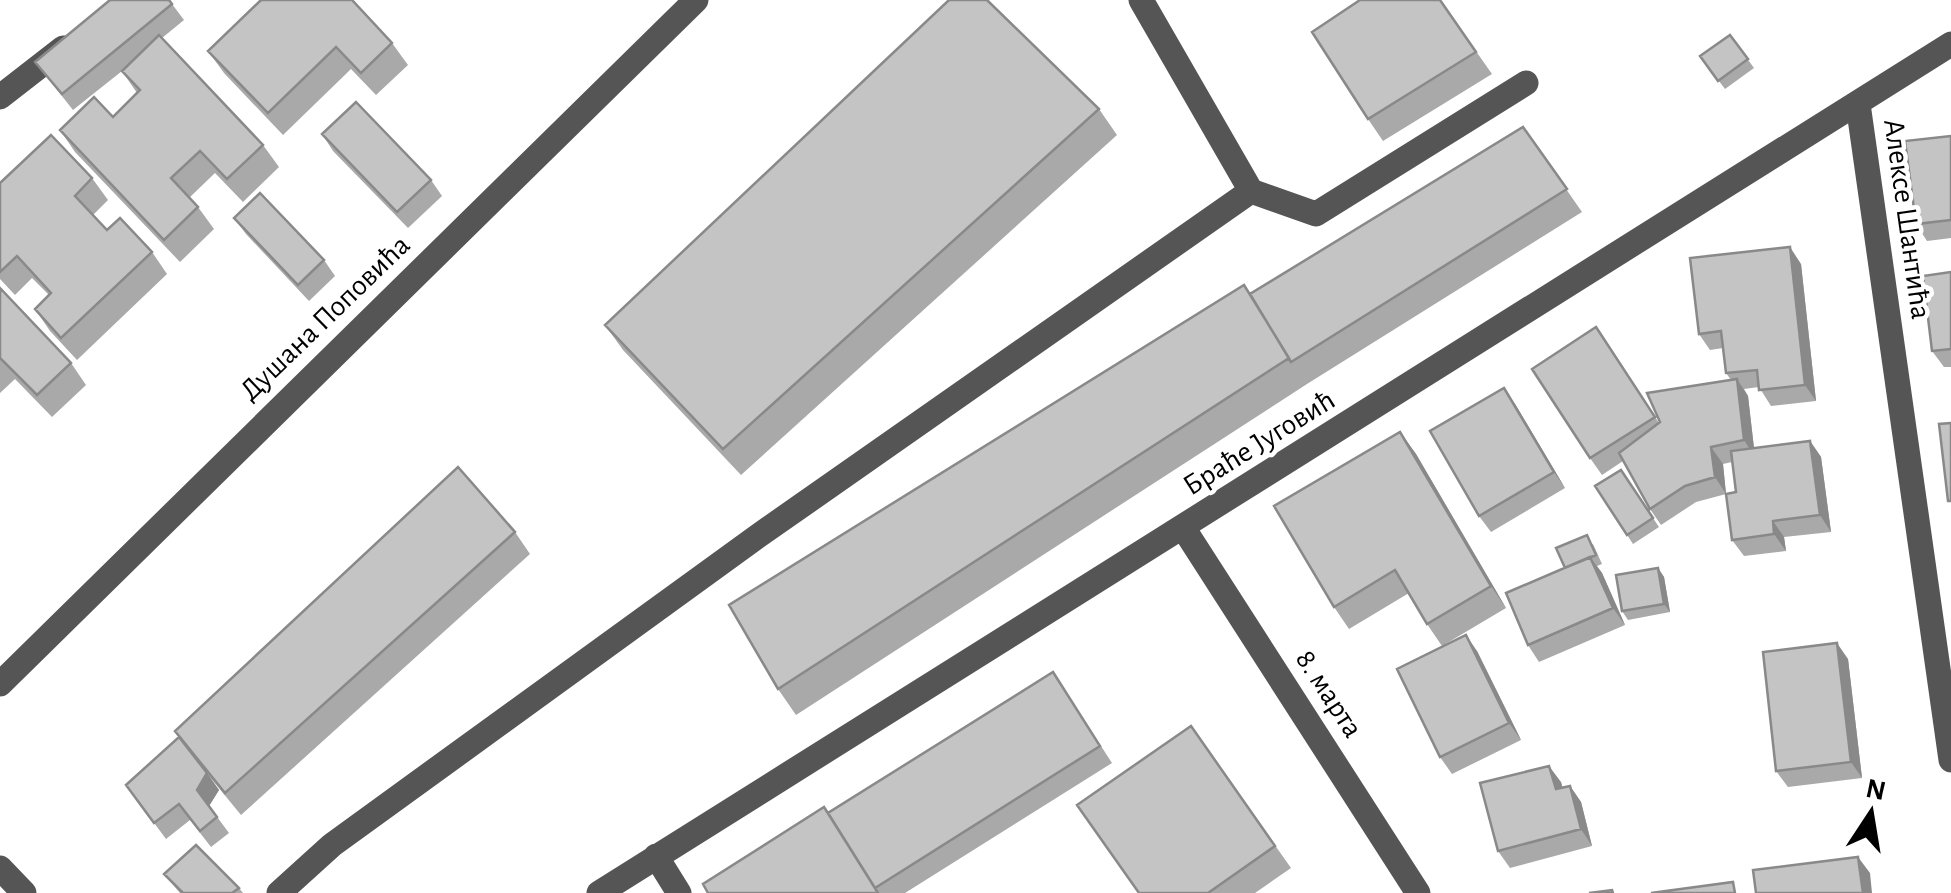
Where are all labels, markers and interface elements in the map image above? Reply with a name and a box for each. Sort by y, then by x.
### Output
street label: Алексе Шантића [1878,117,1936,321]
street label: Душана Поповића [234,230,416,406]
street label: Браће Југовић [1178,385,1340,501]
street label: 8. марта [1290,645,1368,743]
north arrow [1821,763,1921,863]
text: N [1863,775,1888,806]

